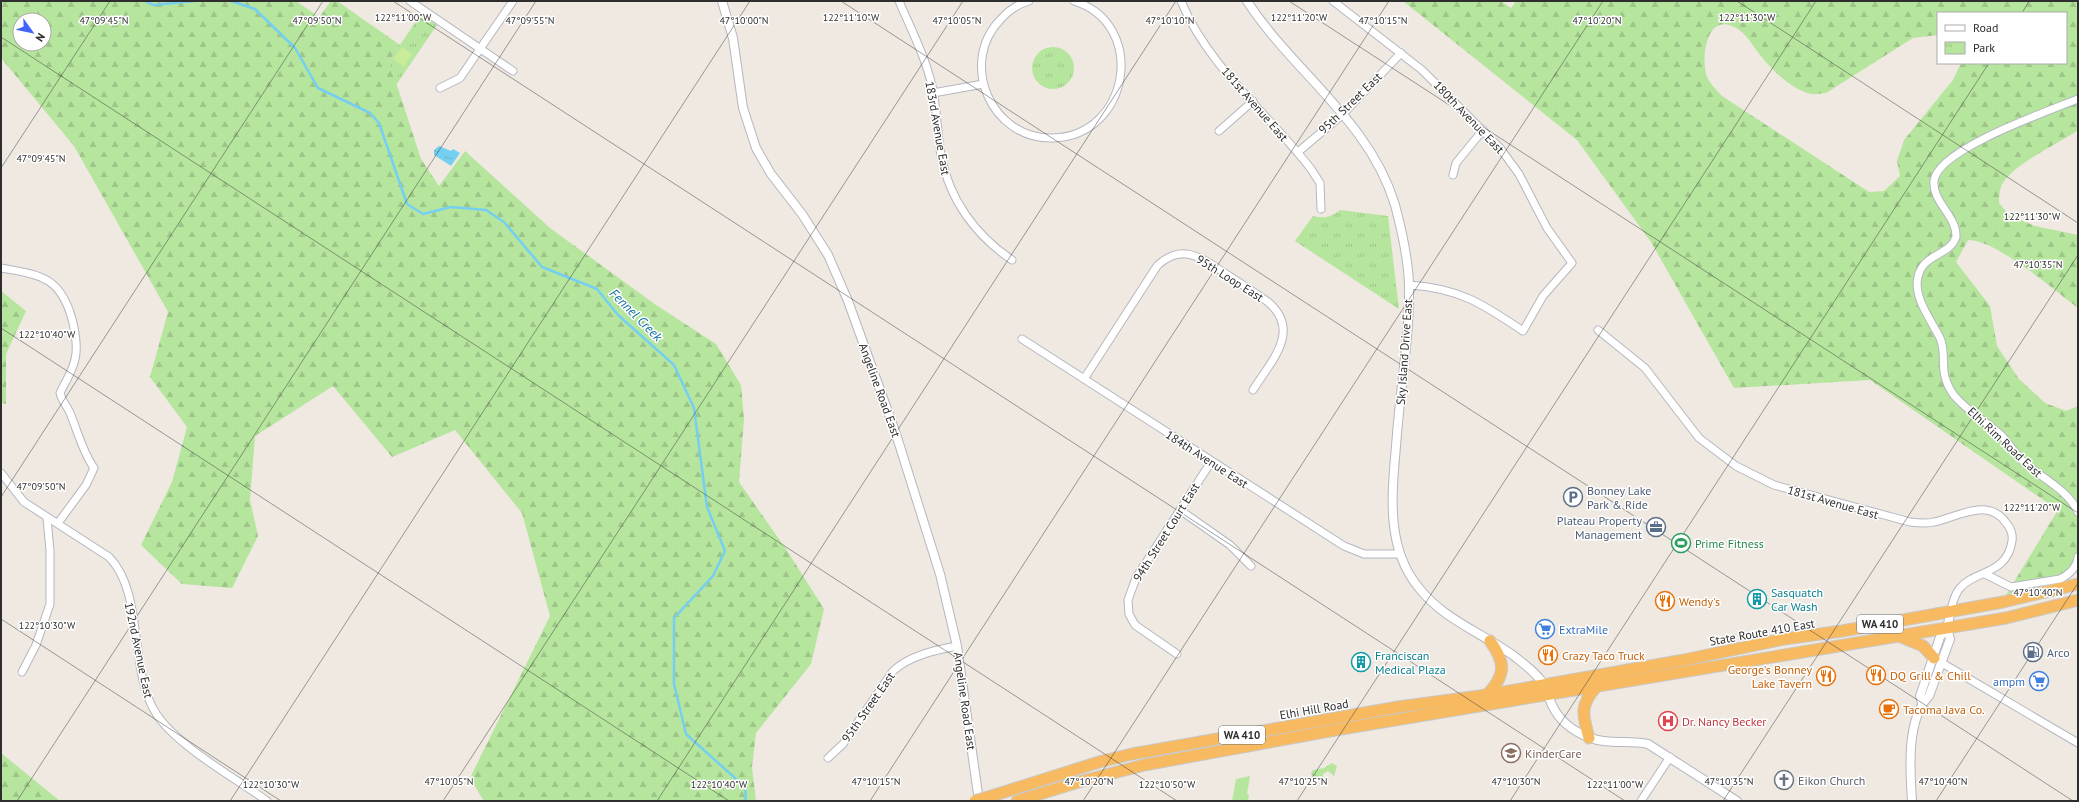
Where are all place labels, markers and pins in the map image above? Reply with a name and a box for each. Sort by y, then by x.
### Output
place label: Bonney Lake Park & Ride [1587,483,1651,512]
parking icon: Bonney Lake Park & Ride [1562,486,1584,508]
place label: Plateau Property Management [1557,513,1642,542]
office icon: Plateau Property Management [1645,516,1667,538]
sports icon: Prime Fitness [1670,532,1692,554]
place label: Prime Fitness [1695,536,1764,551]
place label: Sasquatch Car Wash [1771,585,1823,614]
building icon: Sasquatch Car Wash [1746,588,1768,610]
restaurant icon: Wendy's [1654,590,1676,612]
place label: Wendy's [1679,594,1720,609]
supermarket icon: ExtraMile [1534,618,1556,640]
place label: ExtraMile [1559,622,1608,637]
fuel station icon: Arco [2022,641,2044,663]
restaurant icon: Crazy Taco Truck [1537,644,1559,666]
place label: Arco [2047,645,2070,660]
place label: Franciscan Medical Plaza [1375,648,1446,677]
place label: Crazy Taco Truck [1562,648,1645,663]
building icon: Franciscan Medical Plaza [1350,651,1372,673]
place label: George's Bonney Lake Tavern [1728,662,1812,691]
restaurant icon: DQ Grill & Chill [1865,664,1887,686]
restaurant icon: George's Bonney Lake Tavern [1815,665,1837,687]
place label: DQ Grill & Chill [1890,668,1971,683]
supermarket icon: ampm [2028,670,2050,692]
place label: ampm [1993,674,2025,689]
cafe icon: Tacoma Java Co. [1878,698,1900,720]
place label: Tacoma Java Co. [1903,702,1985,717]
hospital icon: Dr. Nancy Becker [1657,710,1679,732]
place label: Dr. Nancy Becker [1682,714,1766,729]
school or university icon: KinderCare [1500,742,1522,764]
place label: KinderCare [1525,746,1582,761]
church icon: Eikon Church [1773,769,1795,791]
place label: Eikon Church [1798,773,1865,788]

